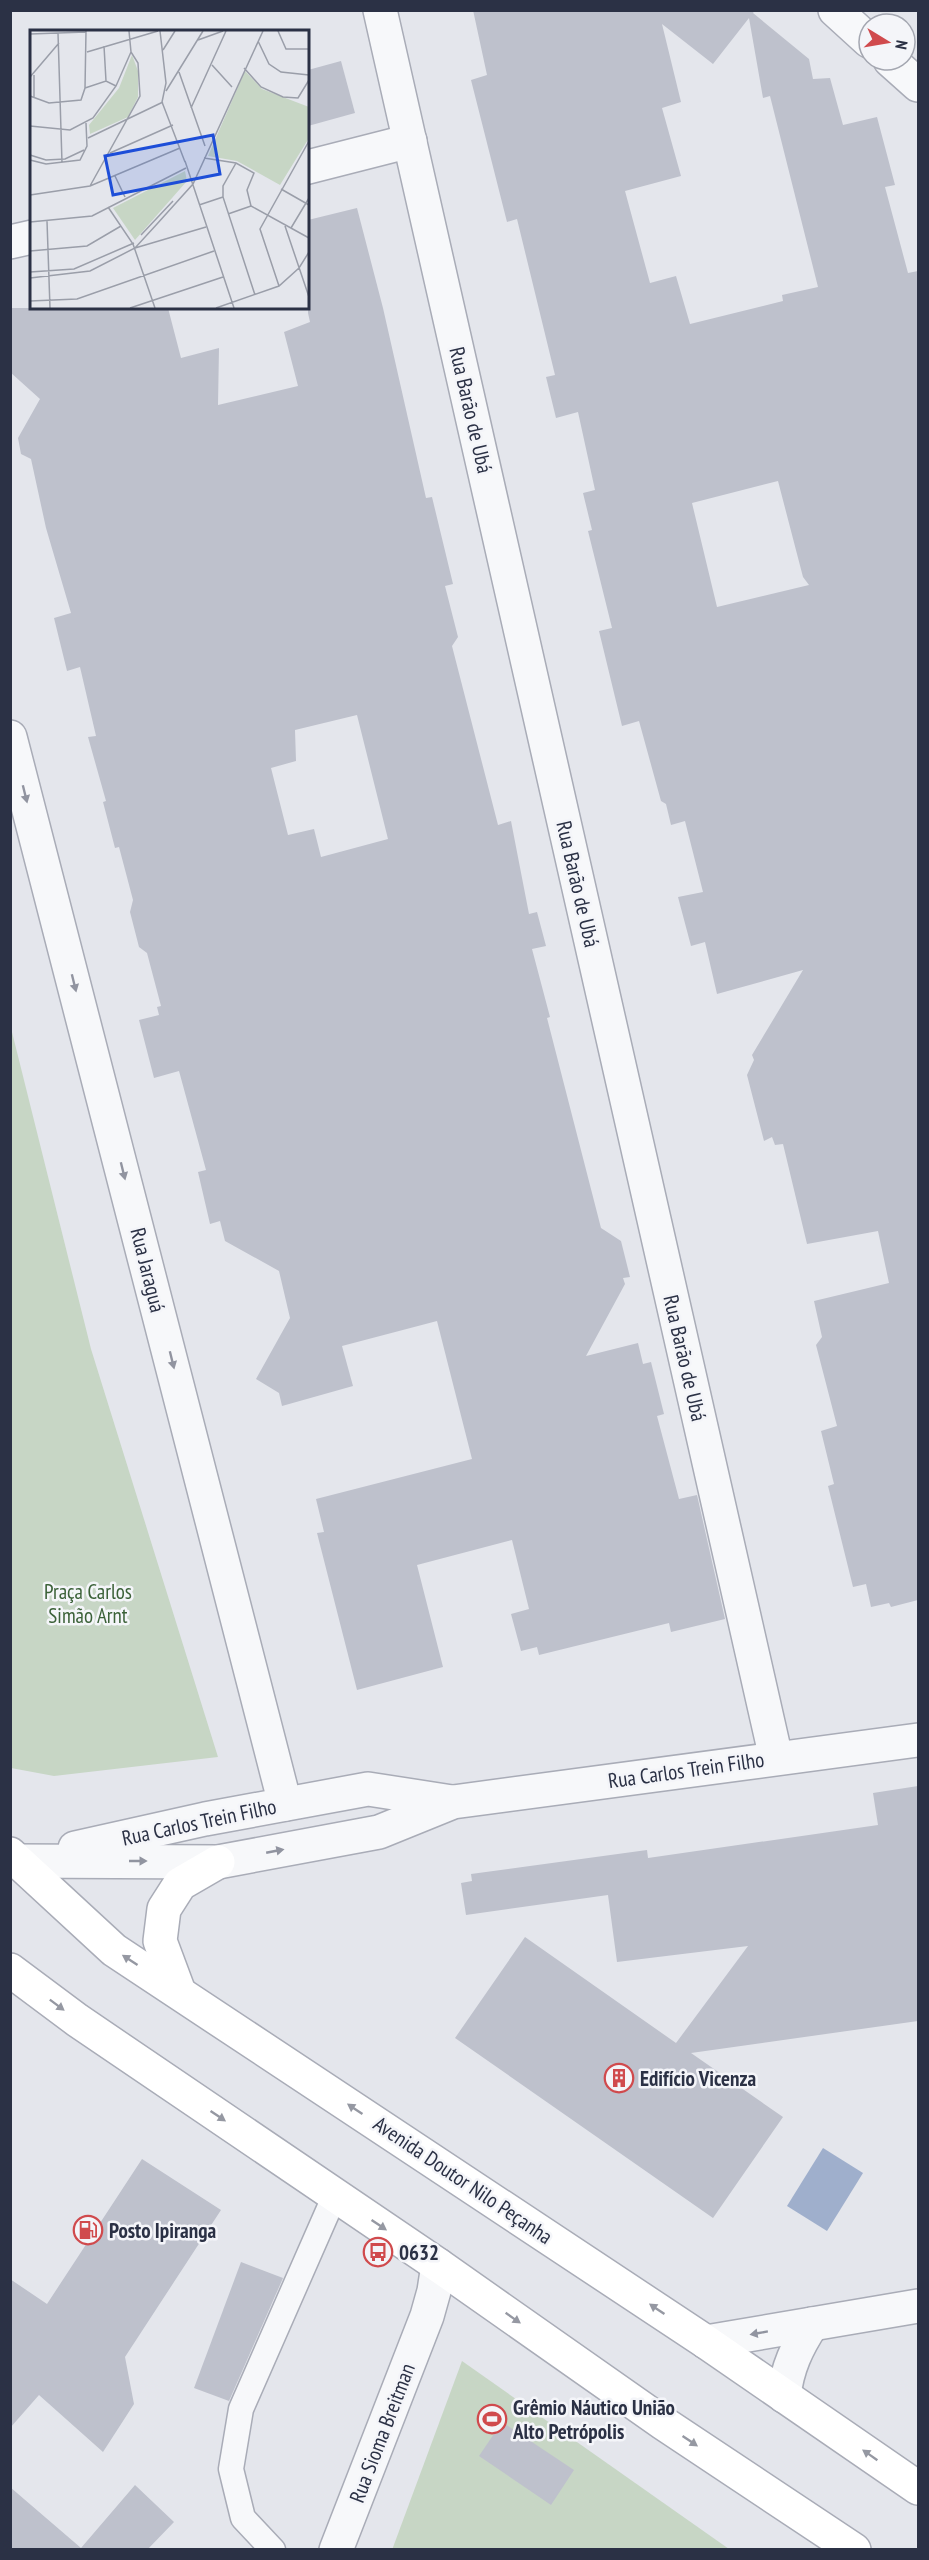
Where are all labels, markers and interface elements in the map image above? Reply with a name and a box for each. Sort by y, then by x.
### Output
north arrow [857,12,917,72]
inset map [30,30,309,309]
text: N [891,39,912,51]
street label: Rua Barão de Ubá [443,344,499,476]
one-way arrow [21,785,31,803]
street label: Rua Barão de Ubá [550,818,606,950]
one-way arrow [70,974,79,992]
one-way arrow [118,1162,128,1181]
street label: Rua Jaraguá [124,1225,172,1315]
street label: Rua Barão de Ubá [657,1292,713,1424]
one-way arrow [167,1351,177,1369]
park label: Praça Carlos Simão Arnt [44,1578,132,1629]
street label: Rua Carlos Trein Filho [606,1746,766,1794]
street label: Rua Carlos Trein Filho [119,1792,279,1852]
one-way arrow [266,1846,285,1855]
one-way arrow [128,1856,147,1866]
one-way arrow [122,1955,138,1966]
one-way arrow [49,1999,65,2012]
building icon: Edifício Vicenza [603,2062,635,2094]
place label: Edifício Vicenza [640,2065,756,2092]
one-way arrow [346,2103,363,2114]
one-way arrow [209,2110,225,2122]
street label: Avenida Doutor Nilo Peçanha [368,2110,558,2250]
fuel station icon: Posto Ipiranga [72,2214,104,2246]
place label: Posto Ipiranga [109,2217,217,2244]
one-way arrow [371,2219,387,2231]
bus stop icon: 0632 [362,2236,394,2268]
place label: 0632 [399,2239,439,2266]
one-way arrow [649,2304,665,2315]
one-way arrow [504,2312,520,2324]
one-way arrow [749,2328,768,2337]
street label: Rua Sioma Breitman [343,2359,421,2507]
place label: Grêmio Náutico União Alto Petrópolis [512,2394,675,2445]
sports icon: Grêmio Náutico União Alto Petrópolis [476,2403,508,2435]
one-way arrow [682,2435,698,2447]
one-way arrow [863,2449,879,2461]

